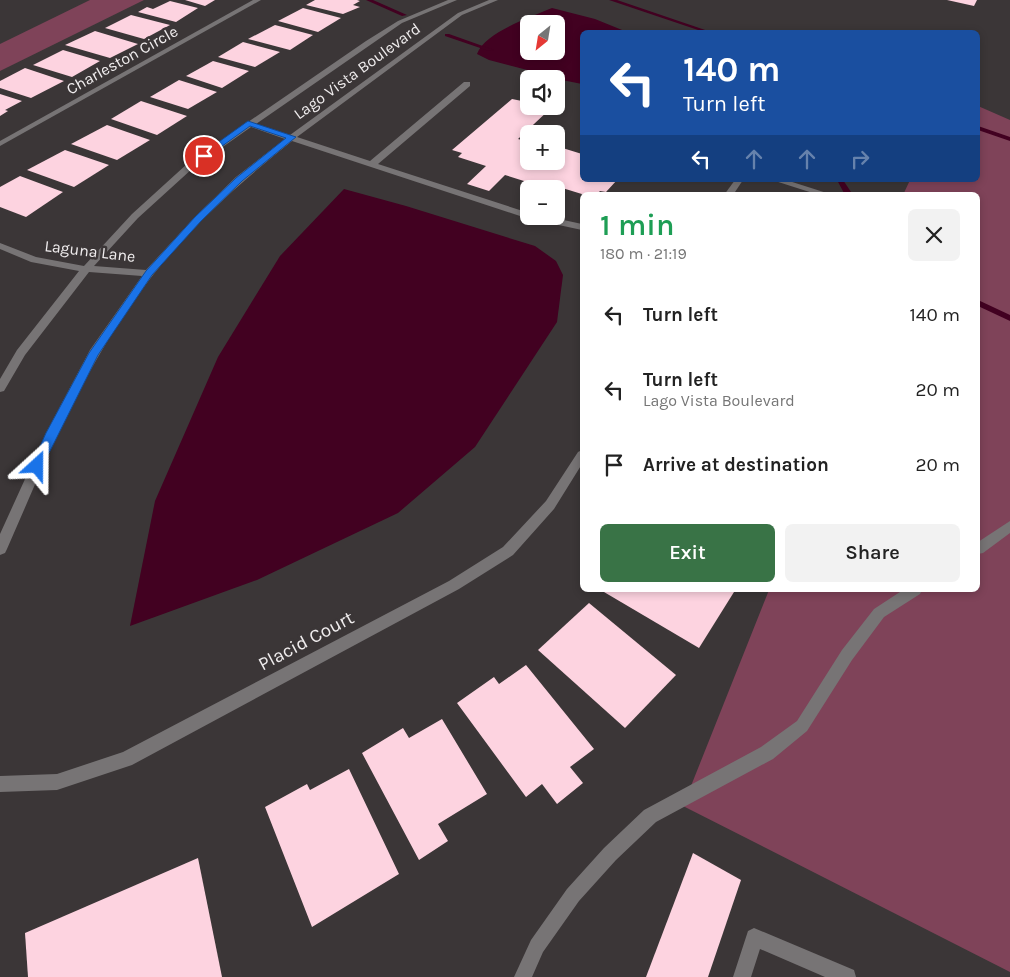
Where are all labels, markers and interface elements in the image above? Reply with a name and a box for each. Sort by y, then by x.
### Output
north arrow [520,15,565,60]
map controls [520,15,565,225]
street label: Lago Vista Boulevard [290,19,424,123]
street label: Charleston Circle [63,21,181,99]
text: 140 m [683,49,781,90]
icon: left [600,50,665,115]
button: sound [520,70,565,115]
text: Turn left [683,91,766,117]
button: + [520,125,565,170]
pin [183,135,225,177]
icon: arrive [190,142,218,170]
icon: left [687,145,715,173]
icon: ahead [740,145,768,173]
icon: ahead [793,145,821,173]
icon: right [846,145,874,173]
button: − [520,180,565,225]
text: 1 min [600,207,674,243]
button: close [908,209,960,261]
street label: Laguna Lane [43,236,137,266]
text: 180 m · 21:19 [600,244,687,263]
icon: left [600,301,628,329]
text: Turn left [643,304,718,326]
text: 140 m [910,304,960,326]
text: Turn left [643,369,718,391]
icon: left [600,376,628,404]
text: 20 m [915,379,960,401]
text: Lago Vista Boulevard [643,391,795,410]
position arrow [10,439,62,491]
icon: arrive [600,451,628,479]
text: Arrive at destination [643,454,829,476]
text: 20 m [915,454,960,476]
button: Exit [600,524,775,582]
button: Share [785,524,960,582]
street label: Placid Court [254,607,358,675]

